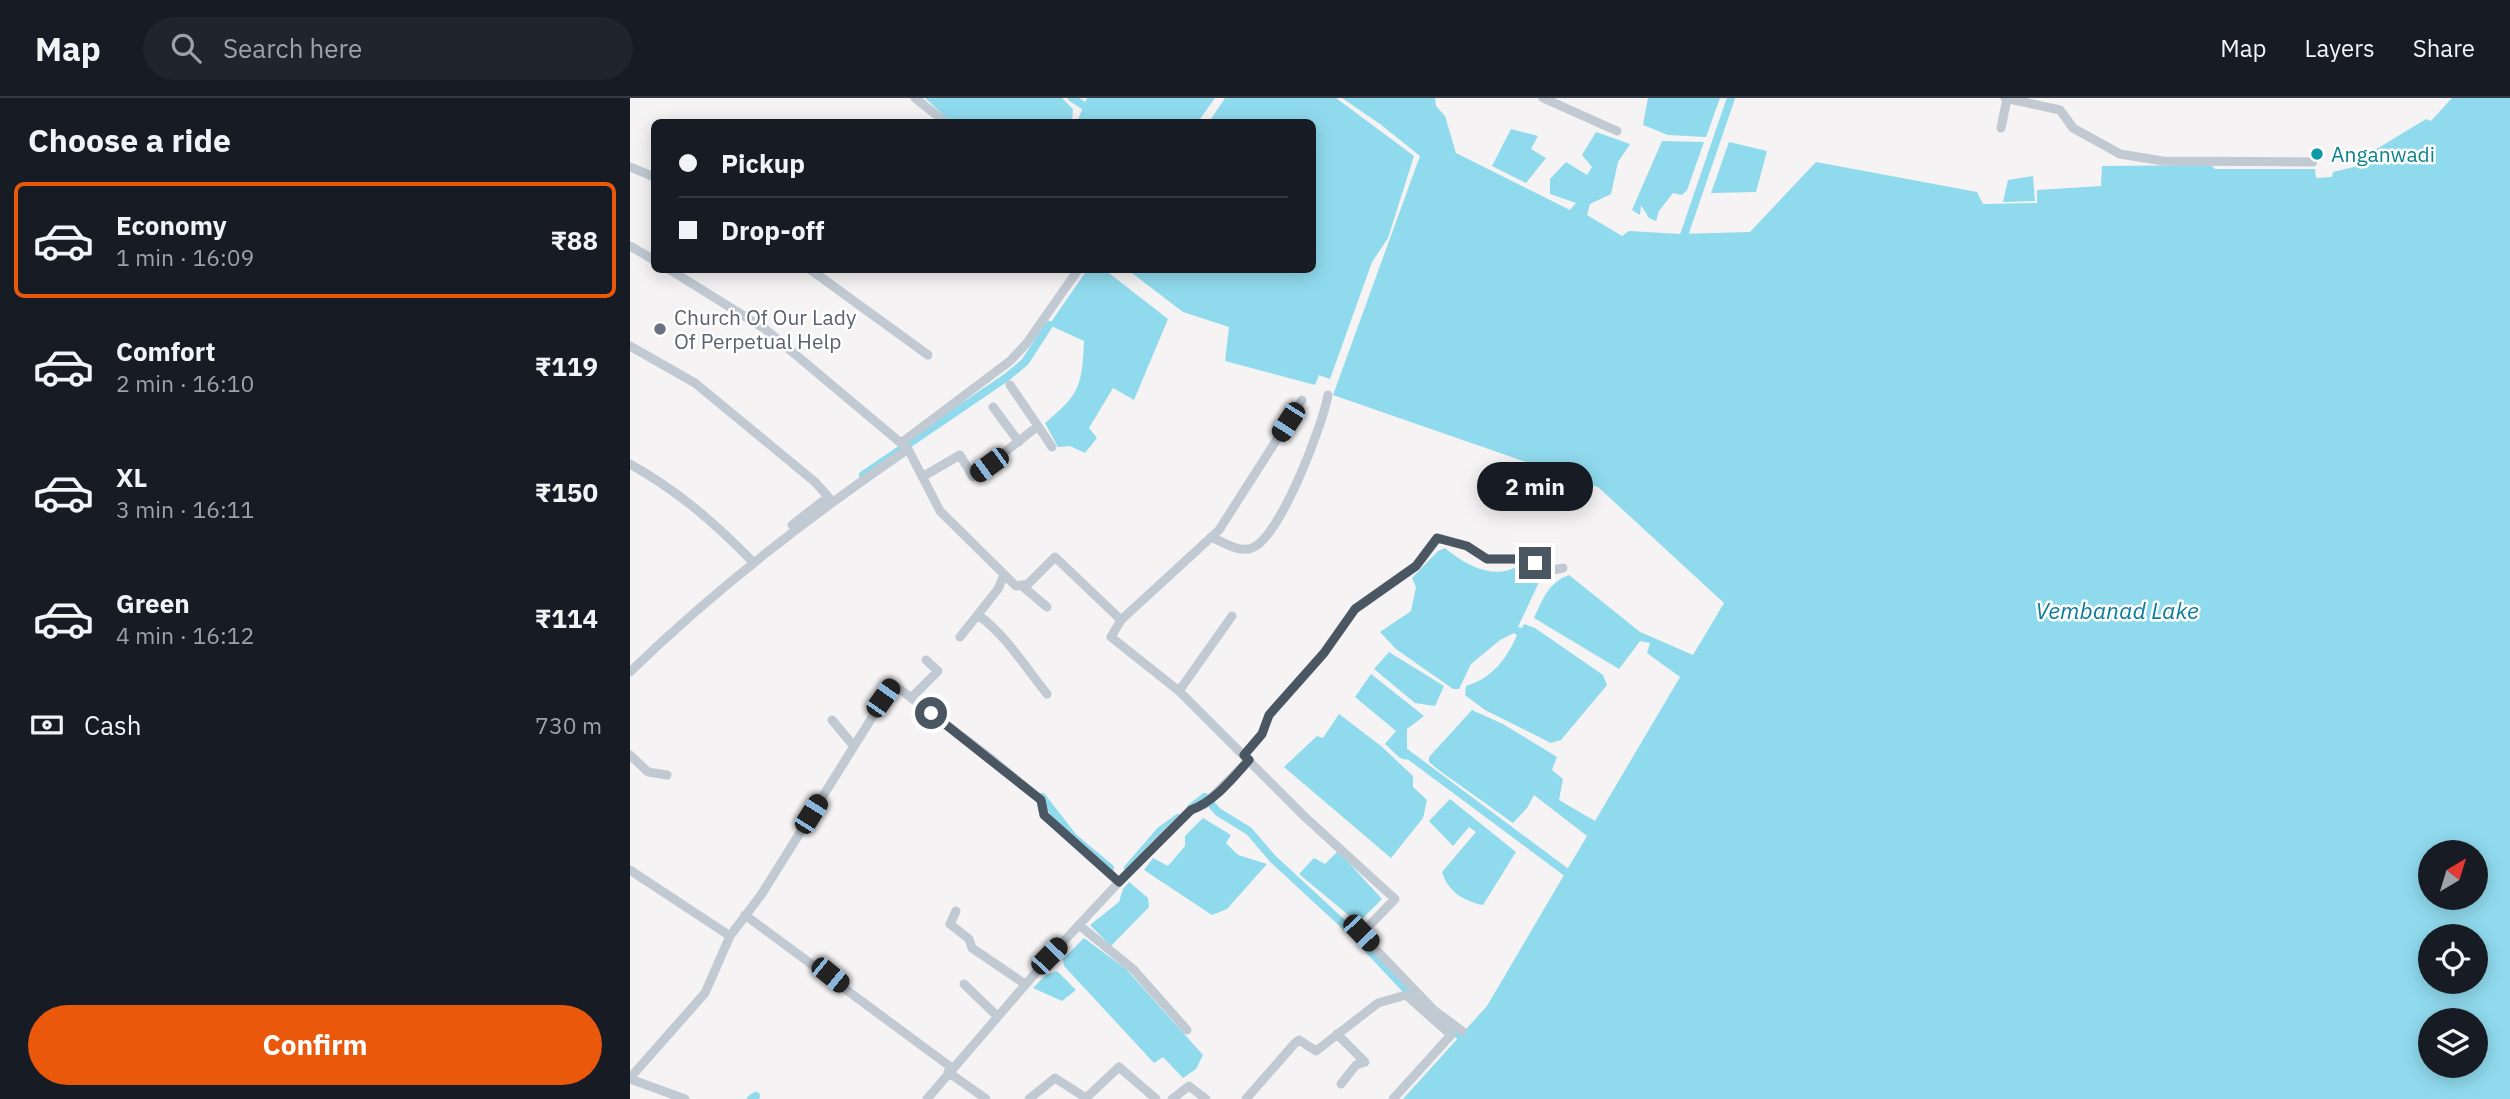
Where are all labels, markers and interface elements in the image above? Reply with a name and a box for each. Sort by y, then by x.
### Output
search box [143,17,633,80]
text: Map [35,27,101,70]
icon: search [167,29,205,67]
text: Search here [223,31,362,65]
text: Map [2220,32,2267,64]
text: Layers [2305,32,2375,64]
text: Share [2413,32,2475,64]
text: Choose a ride [28,119,231,161]
place label: Anganwadi [2331,140,2435,168]
text: Pickup [721,146,805,180]
marker: Anganwadi [2309,146,2325,162]
text: Economy [116,208,227,242]
icon: car [32,209,95,272]
text: Drop-off [721,213,824,247]
text: ₹88 [550,223,598,257]
text: 1 min · 16:09 [116,242,254,272]
place label: Church Of Our Lady Of Perpetual Help [674,303,857,355]
marker: Church Of Our Lady Of Perpetual Help [652,321,668,337]
text: Comfort [116,334,215,368]
icon: car [32,335,95,398]
text: ₹119 [535,349,598,383]
text: 2 min · 16:10 [116,368,254,398]
car [1268,399,1309,445]
car [966,444,1013,486]
text: XL [116,460,147,494]
icon: car [32,461,95,524]
callout: 2 min [1477,462,1593,510]
text: 2 min [1505,471,1565,501]
text: ₹150 [535,475,598,509]
text: 3 min · 16:11 [116,494,254,524]
route end [1519,547,1551,579]
text: Green [116,586,190,620]
icon: car [32,587,95,650]
water label: Vembanad Lake [2035,595,2199,625]
text: ₹114 [535,601,598,635]
text: 4 min · 16:12 [116,620,254,650]
car [863,675,904,721]
route start [915,697,947,729]
icon: cash [28,706,66,744]
text: Cash [84,708,141,742]
text: 730 m [535,710,602,740]
car [791,791,832,837]
north arrow [2418,840,2488,910]
map controls [2418,840,2488,1078]
car [1339,911,1384,955]
button: locate [2418,924,2488,994]
car [1027,934,1072,978]
car [808,954,853,996]
button: Confirm [28,1005,602,1085]
button: layers [2418,1008,2488,1078]

